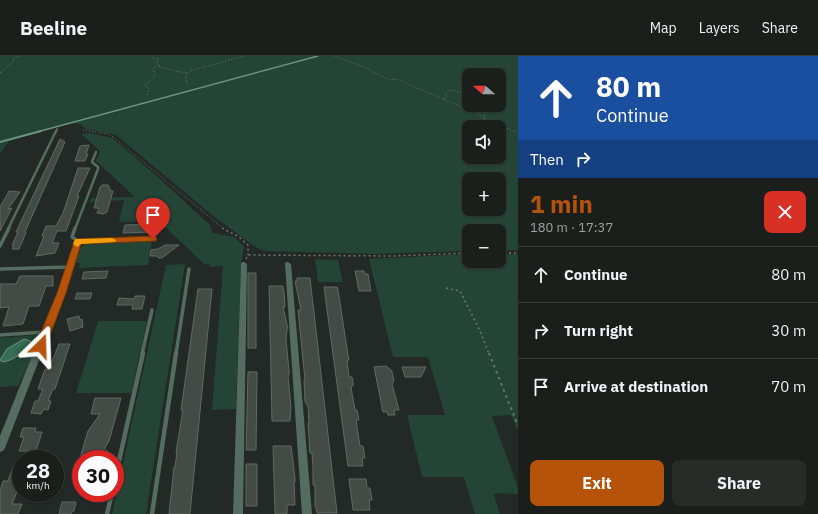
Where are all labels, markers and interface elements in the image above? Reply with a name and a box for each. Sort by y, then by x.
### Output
text: Beeline [20,16,87,40]
text: Map [650,19,677,37]
text: Layers [699,19,740,37]
text: Share [762,19,798,37]
north arrow [462,68,506,112]
map controls [462,68,506,268]
text: 80 m [596,68,661,105]
icon: ahead [530,72,582,124]
text: Continue [596,104,669,127]
button: sound [462,120,506,164]
icon: right [572,148,594,170]
text: Then [530,150,564,169]
button: + [462,172,506,216]
text: 1 min [530,188,593,220]
button: close [764,191,806,233]
pin [136,198,170,239]
icon: arrive [142,204,164,226]
text: 180 m · 17:37 [530,219,613,236]
button: − [462,224,506,268]
icon: ahead [530,264,552,286]
text: Continue [564,265,628,284]
text: 80 m [771,265,806,284]
icon: right [530,320,552,342]
text: Turn right [564,321,633,340]
text: 30 m [771,321,806,340]
position arrow [20,325,62,367]
icon: arrive [530,376,552,398]
text: Arrive at destination [564,377,708,396]
text: 70 m [771,377,806,396]
speed limit sign: 30 [72,450,124,502]
text: 28 [26,457,50,484]
button: Exit [530,460,664,506]
button: Share [672,460,806,506]
text: km/h [26,479,50,492]

